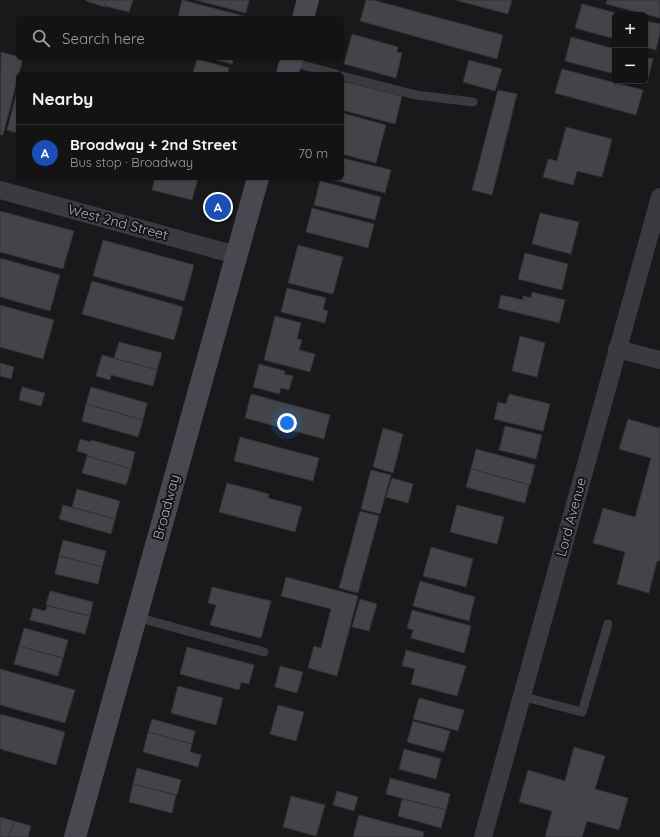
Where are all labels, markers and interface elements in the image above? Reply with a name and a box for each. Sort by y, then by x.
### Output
map controls [612,12,648,84]
button: + [612,12,648,48]
search box [16,16,344,60]
icon: search [30,27,52,49]
text: Search here [62,29,145,48]
button: − [612,48,648,84]
text: Nearby [32,88,93,109]
text: Broadway + 2nd Street [70,135,237,154]
text: A [41,145,49,161]
text: 70 m [298,145,328,161]
text: Bus stop · Broadway [70,154,193,170]
pin: A [205,192,231,222]
street label: West 2nd Street [66,200,170,244]
your location [277,413,297,433]
street label: Broadway [149,472,183,542]
street label: Lord Avenue [552,475,590,559]

